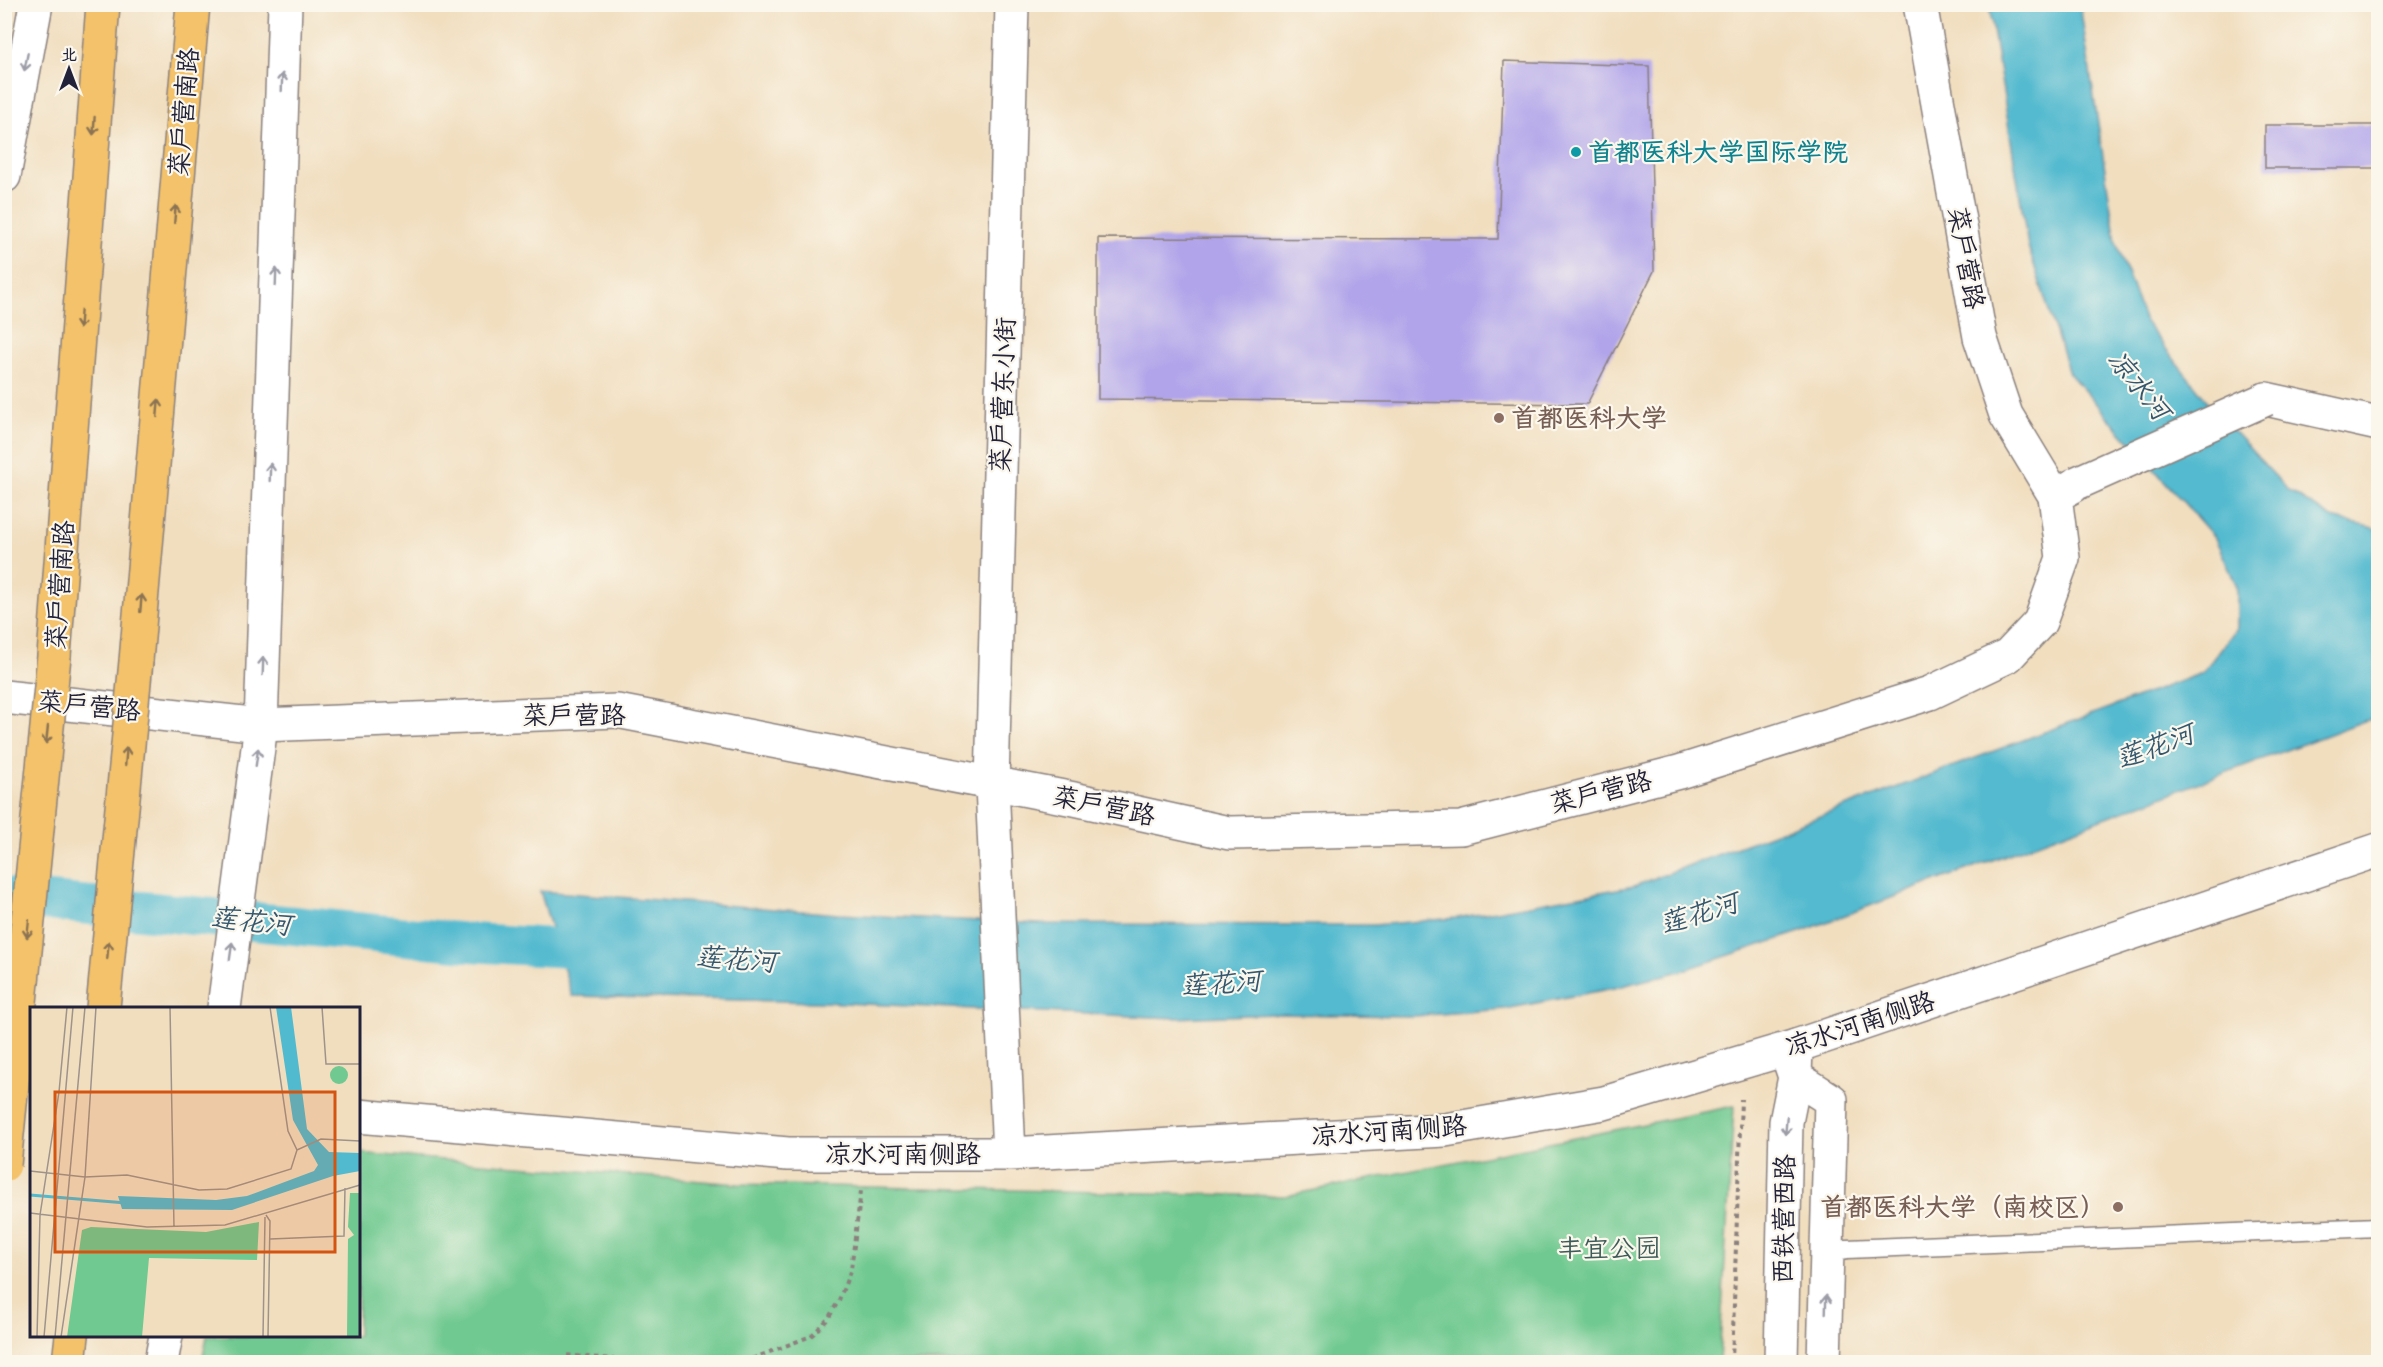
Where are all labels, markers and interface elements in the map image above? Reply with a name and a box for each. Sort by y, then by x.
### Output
north arrow [39,39,99,99]
text: 北 [61,45,77,65]
street label: 菜户营南路 [162,46,206,178]
one-way arrow [20,52,31,71]
one-way arrow [277,72,288,92]
one-way arrow [88,115,99,135]
place label: 首都医科大学国际学院 [1588,136,1848,169]
marker: 首都医科大学国际学院 [1569,145,1583,159]
street label: 菜户营路 [1941,204,1991,312]
one-way arrow [170,205,181,225]
one-way arrow [270,267,282,287]
one-way arrow [74,310,85,330]
street label: 菜户营东小街 [984,316,1022,474]
water label: 凉水河 [2100,343,2180,430]
one-way arrow [153,399,164,419]
place label: 首都医科大学 [1511,402,1667,435]
marker: 首都医科大学 [1492,411,1506,425]
one-way arrow [264,462,275,482]
street label: 菜户营南路 [39,519,81,651]
one-way arrow [136,593,147,613]
one-way arrow [257,657,269,677]
street label: 菜户营路 [36,684,142,728]
street label: 菜户营路 [522,699,626,732]
water label: 莲花河 [2111,715,2203,776]
one-way arrow [41,725,52,744]
one-way arrow [121,747,132,767]
one-way arrow [252,748,263,768]
street label: 菜户营路 [1547,763,1655,821]
street label: 菜户营路 [1050,779,1158,833]
water label: 莲花河 [1655,884,1747,941]
water label: 莲花河 [209,900,297,943]
one-way arrow [22,919,33,939]
water label: 莲花河 [694,939,782,979]
one-way arrow [103,941,114,961]
one-way arrow [226,941,237,961]
water label: 莲花河 [1179,963,1267,1003]
street label: 凉水河南侧路 [1781,984,1939,1064]
inset map [30,1007,360,1337]
street label: 凉水河南侧路 [1310,1109,1468,1153]
one-way arrow [1781,1115,1792,1135]
street label: 凉水河南侧路 [825,1138,981,1171]
street label: 西铁营西路 [1766,1154,1802,1284]
place label: 首都医科大学（南校区） [1820,1191,2106,1224]
marker: 首都医科大学（南校区） [2111,1200,2125,1214]
park label: 丰宜公园 [1557,1232,1661,1265]
one-way arrow [1820,1295,1831,1315]

